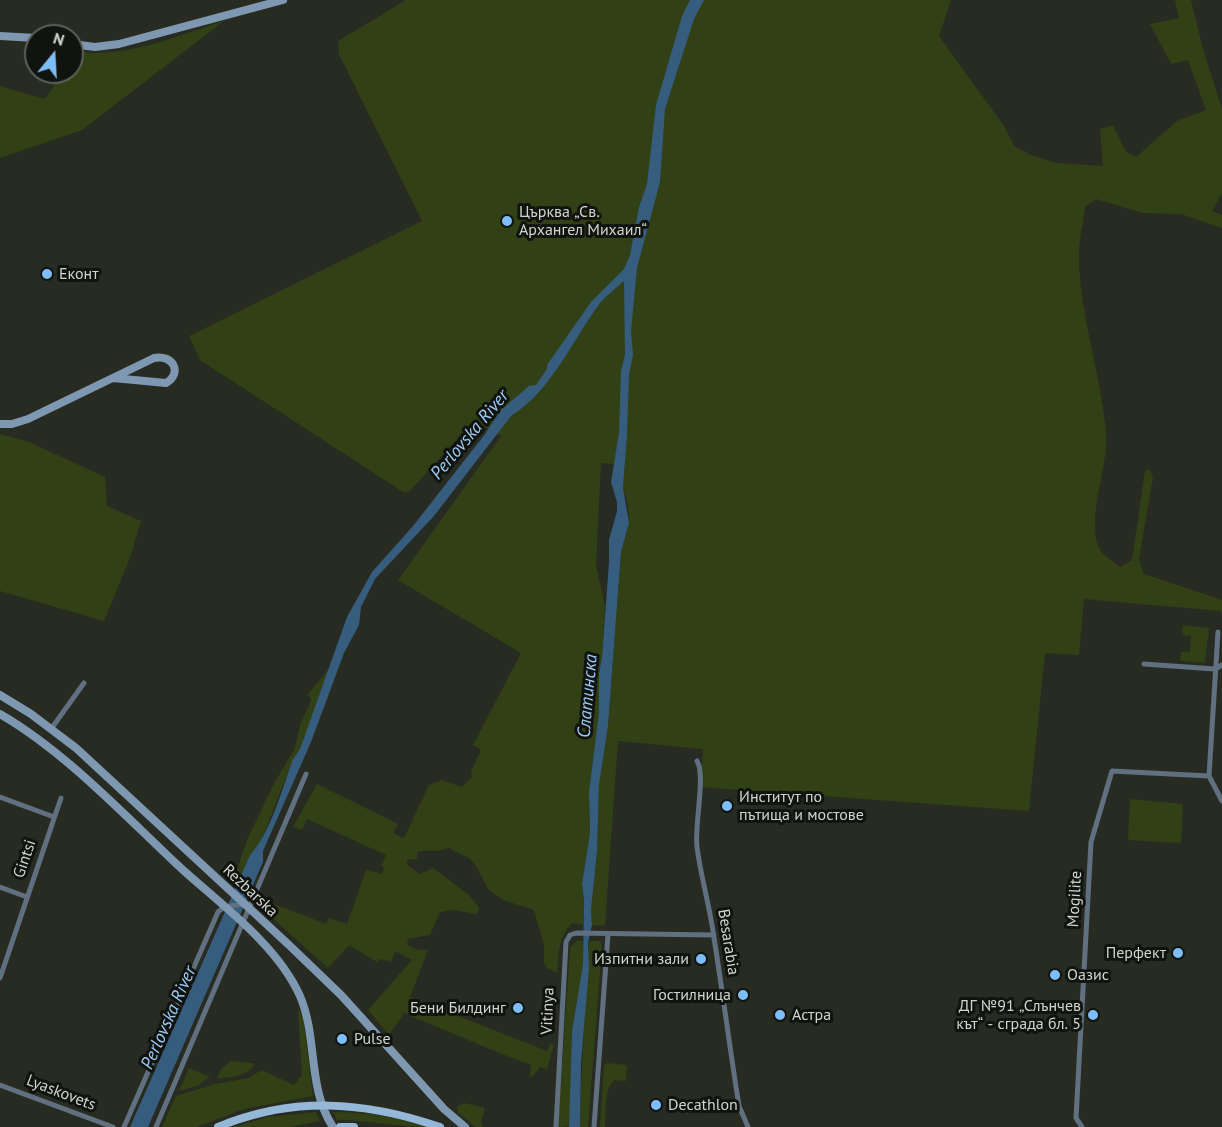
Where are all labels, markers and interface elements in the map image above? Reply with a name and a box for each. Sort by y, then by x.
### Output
north arrow [24,24,84,84]
text: N [51,28,67,50]
place label: Църква „Св. Архангел Михаил“ [519,202,647,240]
marker: Църква „Св. Архангел Михаил“ [500,214,514,228]
place label: Еконт [59,264,99,284]
marker: Еконт [40,267,54,281]
water label: Perlovska River [426,386,514,484]
water label: Слатинска [574,653,602,739]
place label: Институт по пътища и мостове [739,787,864,825]
marker: Институт по пътища и мостове [720,799,734,813]
street label: Gintsi [10,837,40,881]
street label: Rezbarska [219,861,281,921]
street label: Mogilite [1064,870,1086,928]
street label: Besarabia [713,908,743,976]
place label: Перфект [1106,943,1166,963]
marker: Перфект [1171,946,1185,960]
place label: Изпитни зали [594,949,689,969]
marker: Изпитни зали [694,952,708,966]
water label: Perlovska River [137,963,201,1073]
place label: Оазис [1067,965,1109,985]
marker: Оазис [1048,968,1062,982]
place label: Гостилница [653,985,731,1005]
street label: Vitinya [538,987,558,1035]
marker: Гостилница [736,988,750,1002]
place label: ДГ №91 „Слънчев кът“ - сграда бл. 5 [956,996,1081,1034]
place label: Бени Билдинг [410,998,506,1018]
marker: Бени Билдинг [511,1001,525,1015]
place label: Астра [792,1005,831,1025]
marker: Астра [773,1008,787,1022]
marker: ДГ №91 „Слънчев кът“ - сграда бл. 5 [1086,1008,1100,1022]
place label: Pulse [354,1029,391,1049]
marker: Pulse [335,1032,349,1046]
street label: Lyaskovets [24,1071,98,1115]
place label: Decathlon [668,1095,738,1115]
marker: Decathlon [649,1098,663,1112]

